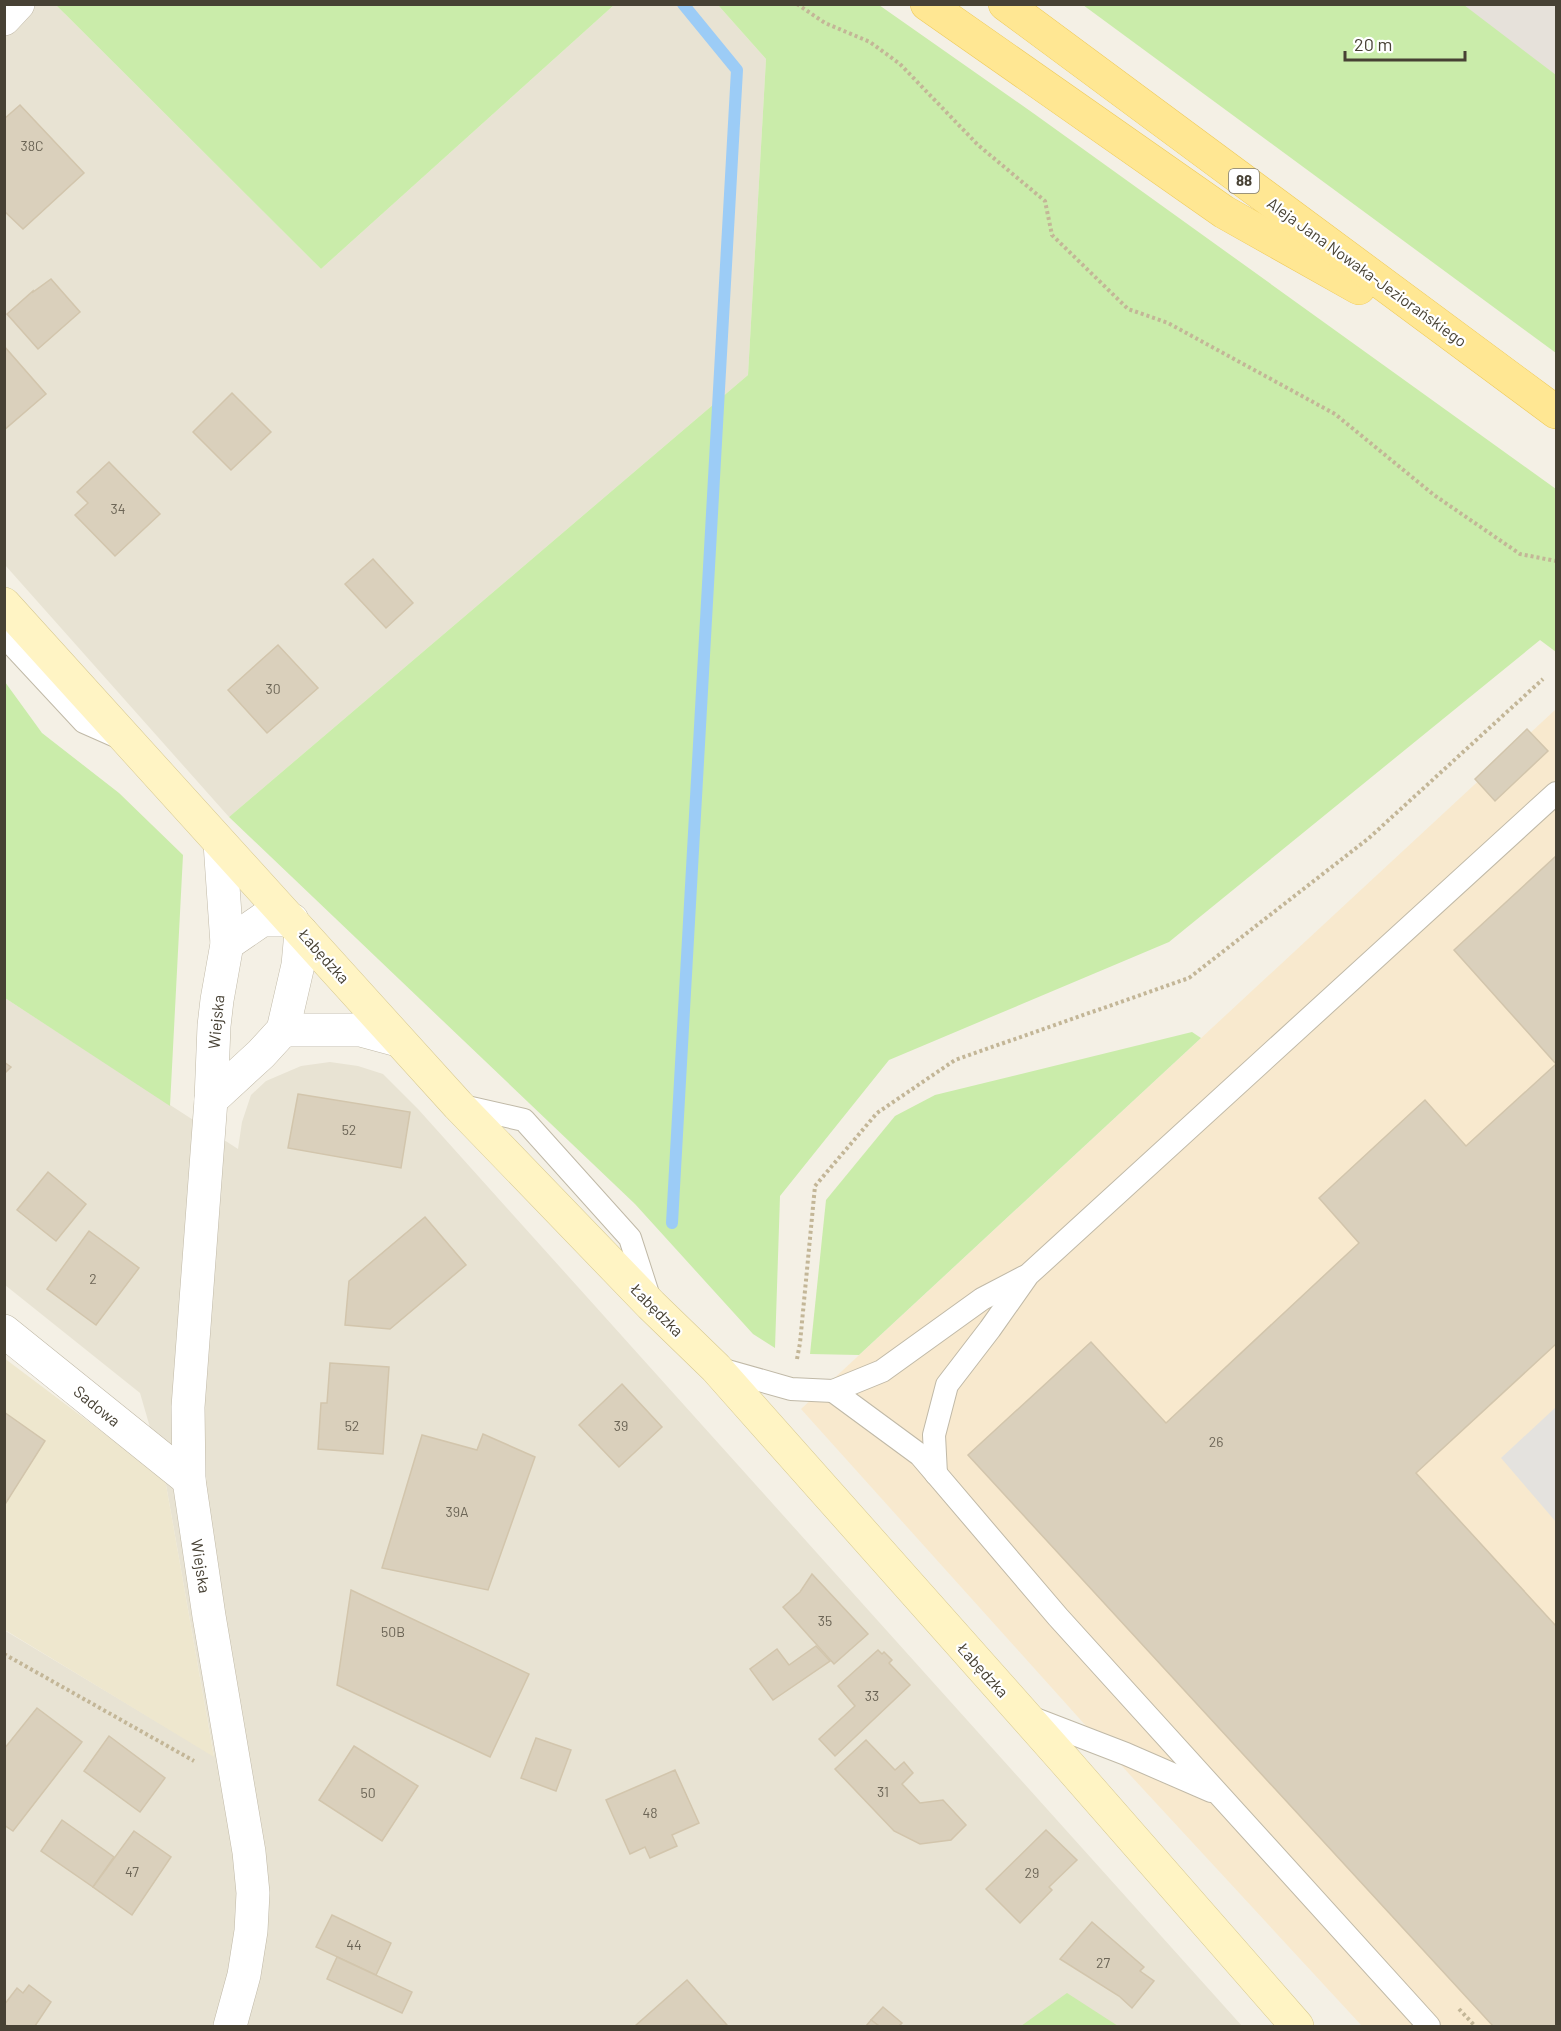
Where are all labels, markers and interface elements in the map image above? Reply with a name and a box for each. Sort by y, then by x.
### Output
scale bar [1345,24,1465,62]
text: 20 m [1354,33,1392,55]
house number: 38C [20,137,44,154]
road number: 88 [1229,169,1259,193]
street label: Aleja Jana Nowaka-Jeziorańskiego [1264,193,1471,350]
house number: 34 [111,500,125,517]
house number: 30 [265,680,281,697]
street label: Łabędzka [294,924,354,987]
street label: Wiejska [204,994,227,1050]
house number: 52 [342,1121,356,1138]
house number: 2 [89,1270,97,1287]
street label: Łabędzka [626,1279,688,1340]
street label: Sadowa [70,1381,124,1430]
house number: 52 [345,1417,359,1434]
house number: 39 [614,1417,628,1434]
house number: 26 [1209,1433,1223,1450]
house number: 39A [445,1503,469,1520]
street label: Wiejska [188,1538,215,1594]
house number: 35 [818,1612,832,1629]
house number: 50B [381,1623,405,1640]
street label: Łabędzka [953,1638,1013,1701]
house number: 33 [865,1687,879,1704]
house number: 31 [877,1783,889,1800]
house number: 50 [360,1784,376,1801]
house number: 48 [642,1804,658,1821]
house number: 47 [125,1863,139,1880]
house number: 29 [1025,1864,1039,1881]
house number: 44 [346,1936,362,1953]
house number: 27 [1096,1954,1110,1971]

